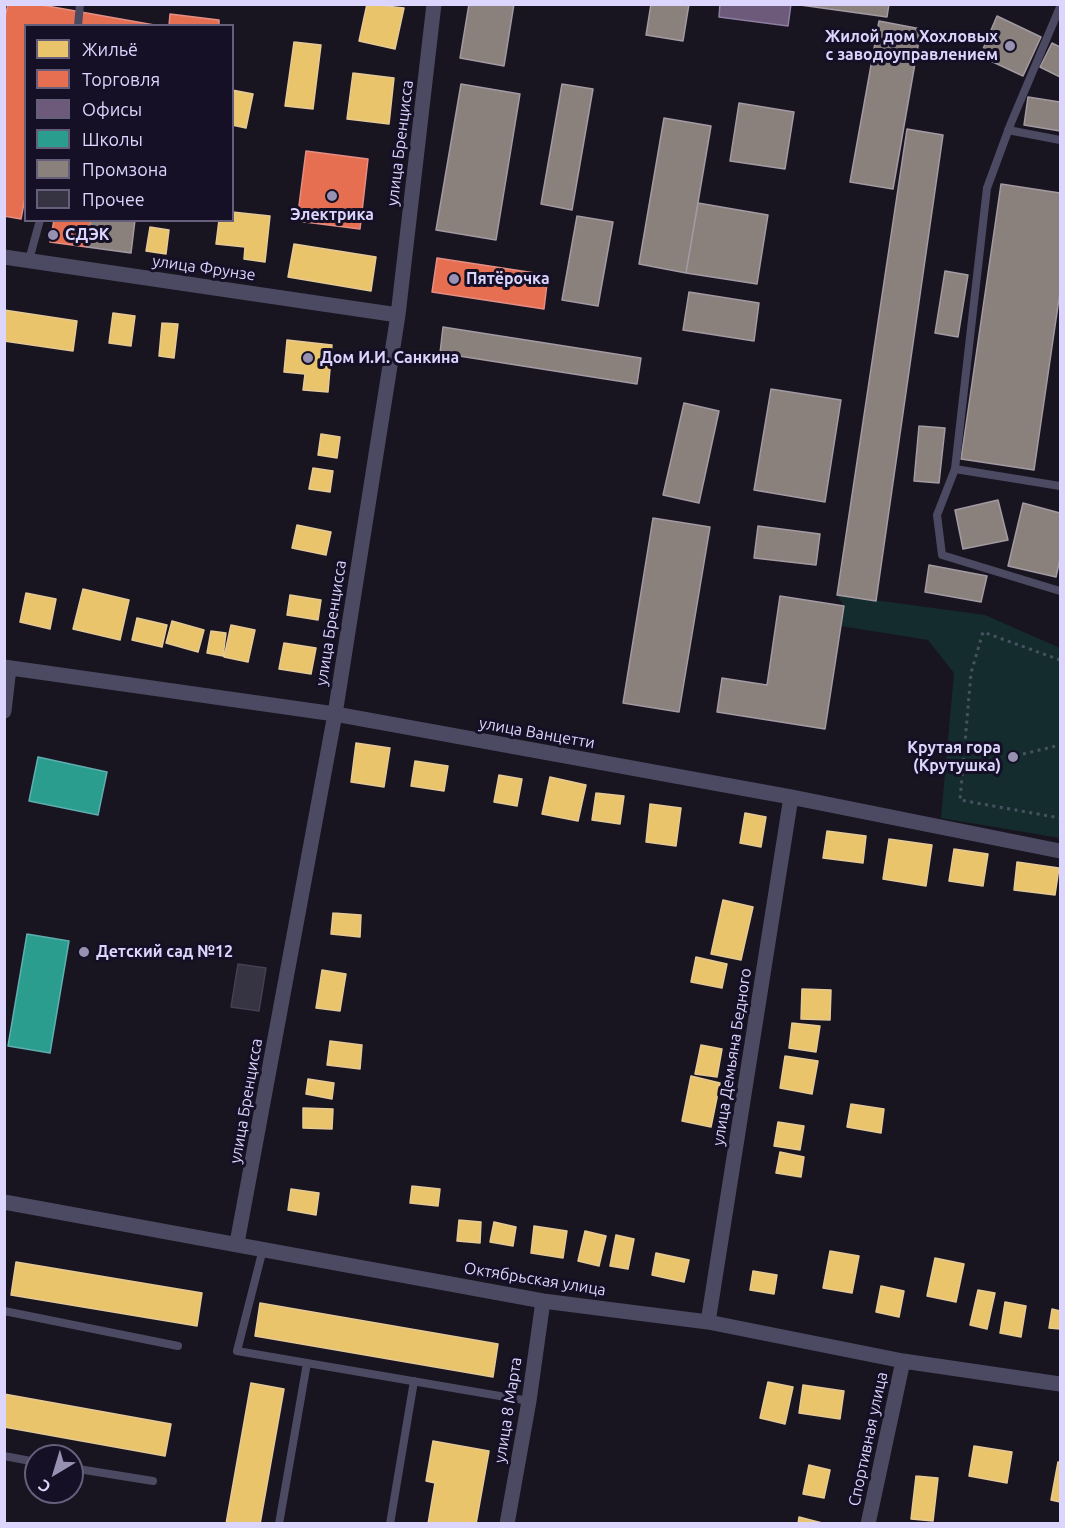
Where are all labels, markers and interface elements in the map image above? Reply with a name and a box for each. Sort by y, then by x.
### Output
legend [24,24,234,222]
place label: Жилой дом Хохловых с заводоуправлением [825,27,998,65]
text: Жильё [82,39,138,59]
marker: Жилой дом Хохловых с заводоуправлением [1003,39,1017,53]
text: Торговля [82,69,160,89]
street label: улица Бренцисса [383,79,417,207]
text: Офисы [82,99,142,119]
text: Школы [82,129,143,149]
text: Промзона [82,159,167,179]
text: Прочее [82,189,145,209]
marker: Электрика [325,189,339,203]
place label: Электрика [290,205,374,225]
place label: СДЭК [65,225,109,245]
marker: СДЭК [46,228,60,242]
street label: улица Фрунзе [151,251,257,285]
place label: Пятёрочка [466,269,550,289]
marker: Пятёрочка [447,272,461,286]
place label: Дом И.И. Санкина [320,348,459,368]
marker: Дом И.И. Санкина [301,351,315,365]
street label: улица Бренцисса [312,559,350,687]
street label: улица Ванцетти [478,713,596,753]
place label: Крутая гора (Крутушка) [907,738,1001,776]
marker: Крутая гора (Крутушка) [1006,750,1020,764]
place label: Детский сад №12 [96,942,233,962]
marker: Детский сад №12 [77,945,91,959]
street label: улица Демьяна Бедного [708,967,756,1147]
street label: улица Бренцисса [226,1037,266,1165]
street label: Октябрьская улица [463,1258,607,1300]
street label: улица 8 Марта [490,1356,526,1464]
street label: Спортивная улица [844,1370,892,1508]
north arrow [24,1444,84,1504]
text: С [35,1476,54,1497]

